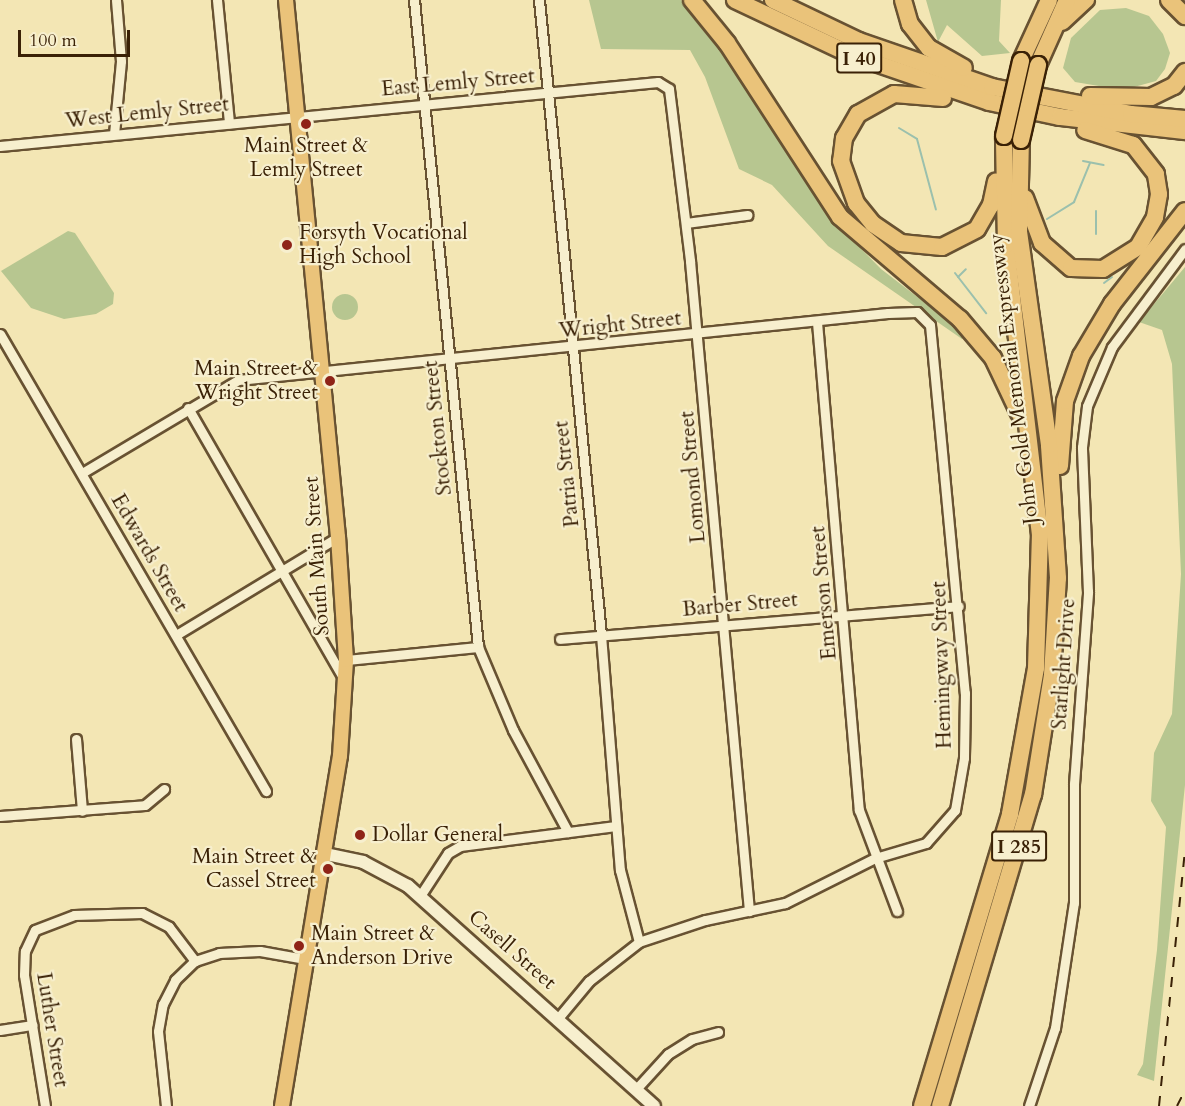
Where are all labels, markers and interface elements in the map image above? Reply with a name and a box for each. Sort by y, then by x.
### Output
scale bar [21,18,134,56]
text: 100 m [29,28,77,53]
road number: I 40 [835,41,883,75]
street label: East Lemly Street [380,64,536,102]
street label: West Lemly Street [64,92,230,134]
marker: Main Street & Lemly Street [299,117,313,131]
place label: Main Street & Lemly Street [244,133,368,183]
place label: Forsyth Vocational High School [299,220,468,270]
street label: John Gold Memorial Expressway [984,232,1044,526]
marker: Forsyth Vocational High School [280,238,294,252]
street label: Wright Street [558,306,682,344]
place label: Main Street & Wright Street [194,356,318,406]
street label: Stockton Street [418,359,458,497]
marker: Main Street & Wright Street [323,374,337,388]
street label: Lomond Street [675,410,711,544]
street label: Patria Street [549,420,585,528]
street label: South Main Street [299,475,335,637]
street label: Edwards Street [105,490,193,616]
street label: Emerson Street [806,525,842,661]
street label: Hemingway Street [926,581,958,749]
street label: Barber Street [681,587,799,623]
street label: Starlight Drive [1047,598,1081,730]
place label: Dollar General [372,822,503,848]
marker: Dollar General [353,828,367,842]
road number: I 285 [990,829,1048,863]
place label: Main Street & Cassel Street [192,844,316,894]
marker: Main Street & Cassel Street [321,862,335,876]
street label: Casell Street [463,905,561,995]
place label: Main Street & Anderson Drive [311,921,453,971]
marker: Main Street & Anderson Drive [292,939,306,953]
street label: Luther Street [31,971,73,1089]

